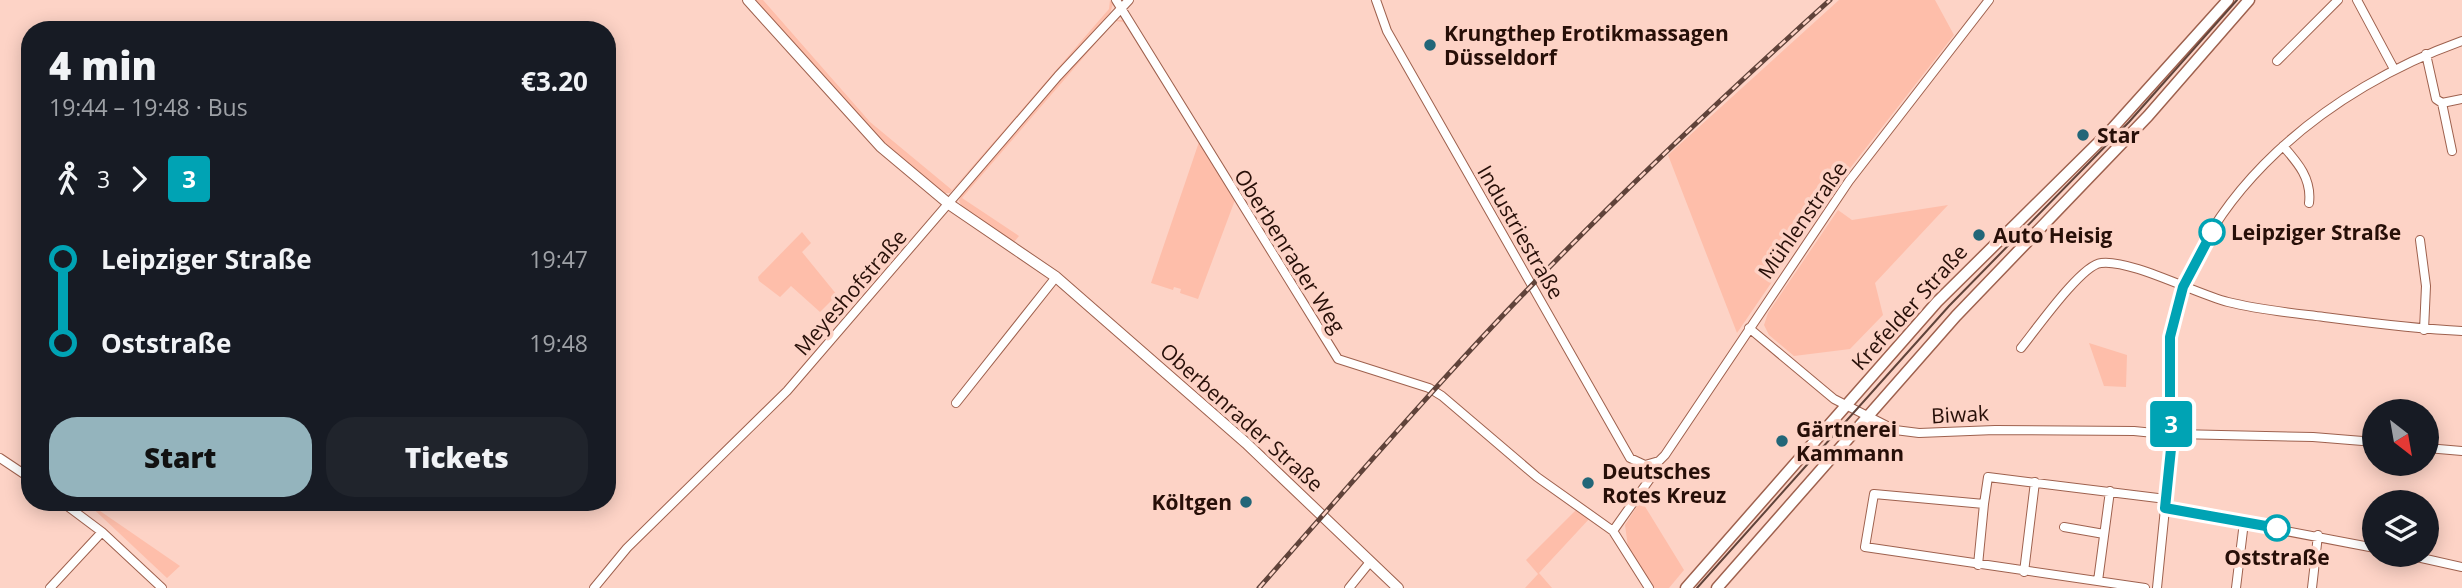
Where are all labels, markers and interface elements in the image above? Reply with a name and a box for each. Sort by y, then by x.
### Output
place label: Krungthep Erotikmassagen Düsseldorf [1444,19,1729,71]
marker: Krungthep Erotikmassagen Düsseldorf [1422,37,1438,53]
text: 4 min [49,39,157,91]
text: €3.20 [521,63,588,99]
text: 19:44 – 19:48 · Bus [49,91,248,123]
place label: Star [2097,121,2140,149]
marker: Star [2075,127,2091,143]
street label: Mühlenstraße [1751,156,1853,284]
icon: walk [49,160,87,198]
icon: forward [120,160,158,198]
street label: Industriestraße [1471,160,1571,304]
text: 3 [182,162,196,195]
text: 3 [97,163,110,195]
street label: Oberbenrader Weg [1228,164,1352,338]
place label: Leipziger Straße [2231,218,2401,246]
marker: Leipziger Straße [2199,219,2225,245]
place label: Auto Heisig [1993,221,2113,249]
street label: Meyeshofstraße [788,223,912,361]
marker: Auto Heisig [1971,227,1987,243]
street label: Krefelder Straße [1845,238,1973,376]
text: Leipziger Straße [101,241,312,277]
text: 19:47 [529,243,588,275]
text: Oststraße [101,325,231,361]
text: 19:48 [529,327,588,359]
street label: Oberbenrader Straße [1155,336,1329,498]
street label: Biwak [1930,399,1990,429]
north arrow [2362,399,2440,476]
map controls [2362,399,2439,567]
line badge: 3 [2148,401,2194,447]
text: 3 [2164,407,2178,440]
place label: Gärtnerei Kammann [1796,415,1904,467]
button: Start [49,417,312,497]
button: Tickets [326,417,588,497]
marker: Gärtnerei Kammann [1774,433,1790,449]
place label: Deutsches Rotes Kreuz [1602,457,1726,509]
marker: Deutsches Rotes Kreuz [1580,475,1596,491]
place label: Költgen [1151,488,1232,516]
button: layers [2362,490,2439,567]
marker: Költgen [1238,494,1254,510]
marker: Oststraße [2264,515,2290,541]
place label: Oststraße [2224,543,2330,571]

